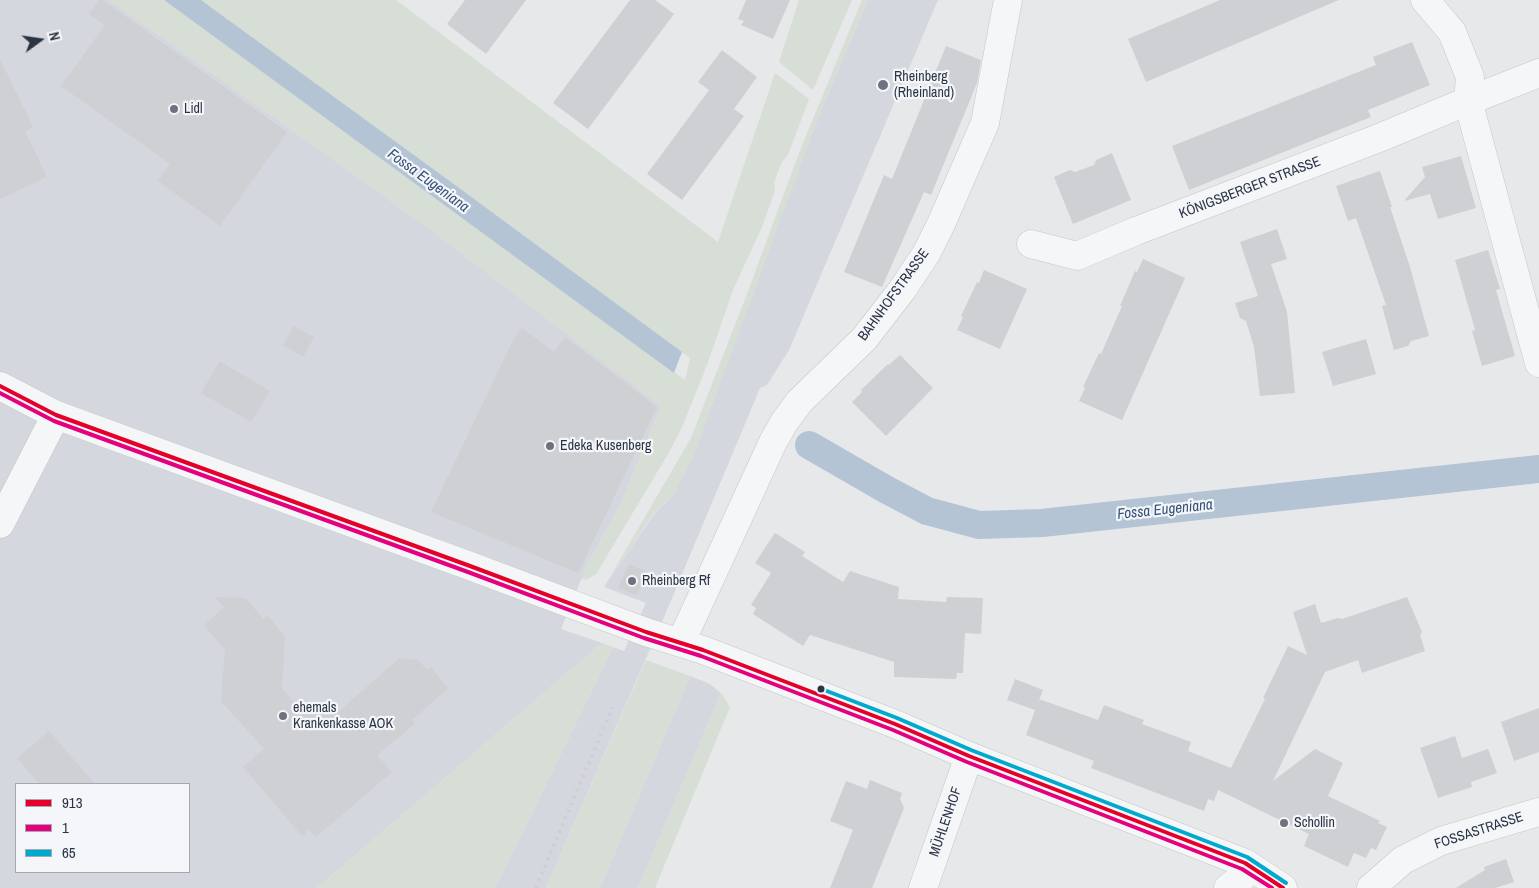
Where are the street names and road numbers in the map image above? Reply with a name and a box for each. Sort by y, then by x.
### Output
street label: KÖNIGSBERGER STRASSE [1177,153,1323,223]
street label: BAHNHOFSTRASSE [855,246,933,344]
street label: MÜHLENHOF [926,785,966,859]
street label: FOSSASTRASSE [1432,809,1526,853]

